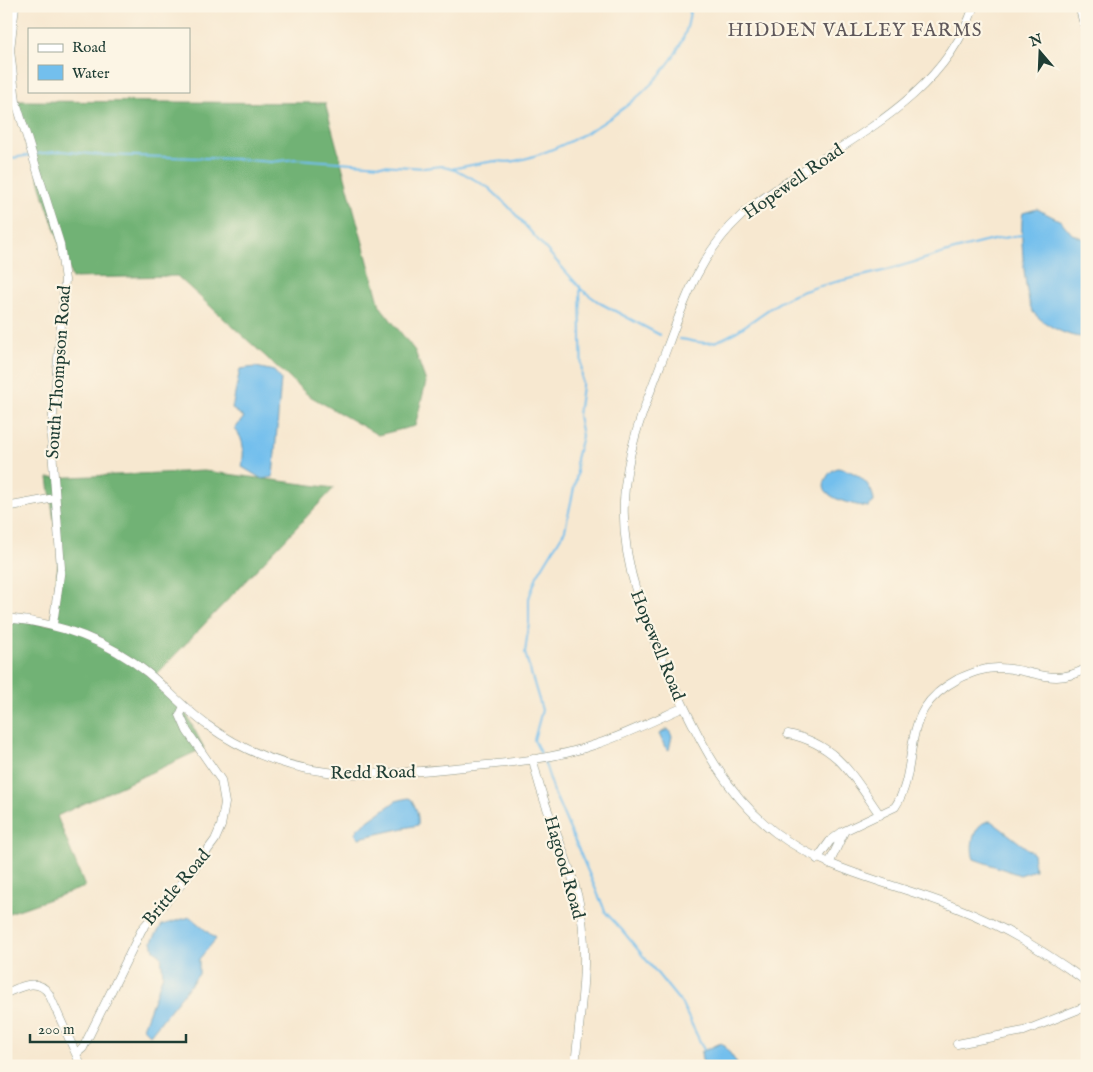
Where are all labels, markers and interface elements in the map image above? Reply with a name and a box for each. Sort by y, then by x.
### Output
district label: HIDDEN VALLEY FARMS [727,19,983,43]
legend [28,28,190,92]
north arrow [1016,28,1066,78]
text: N [1026,30,1045,51]
text: Road [72,38,107,57]
text: Water [72,64,110,83]
street label: Hopewell Road [739,139,849,225]
street label: South Thompson Road [42,284,77,460]
street label: Hopewell Road [624,587,689,705]
street label: Redd Road [330,761,416,786]
street label: Hagood Road [538,813,589,922]
street label: Brittle Road [138,845,216,931]
scale bar [30,1012,186,1044]
text: 200 m [38,1020,75,1039]

